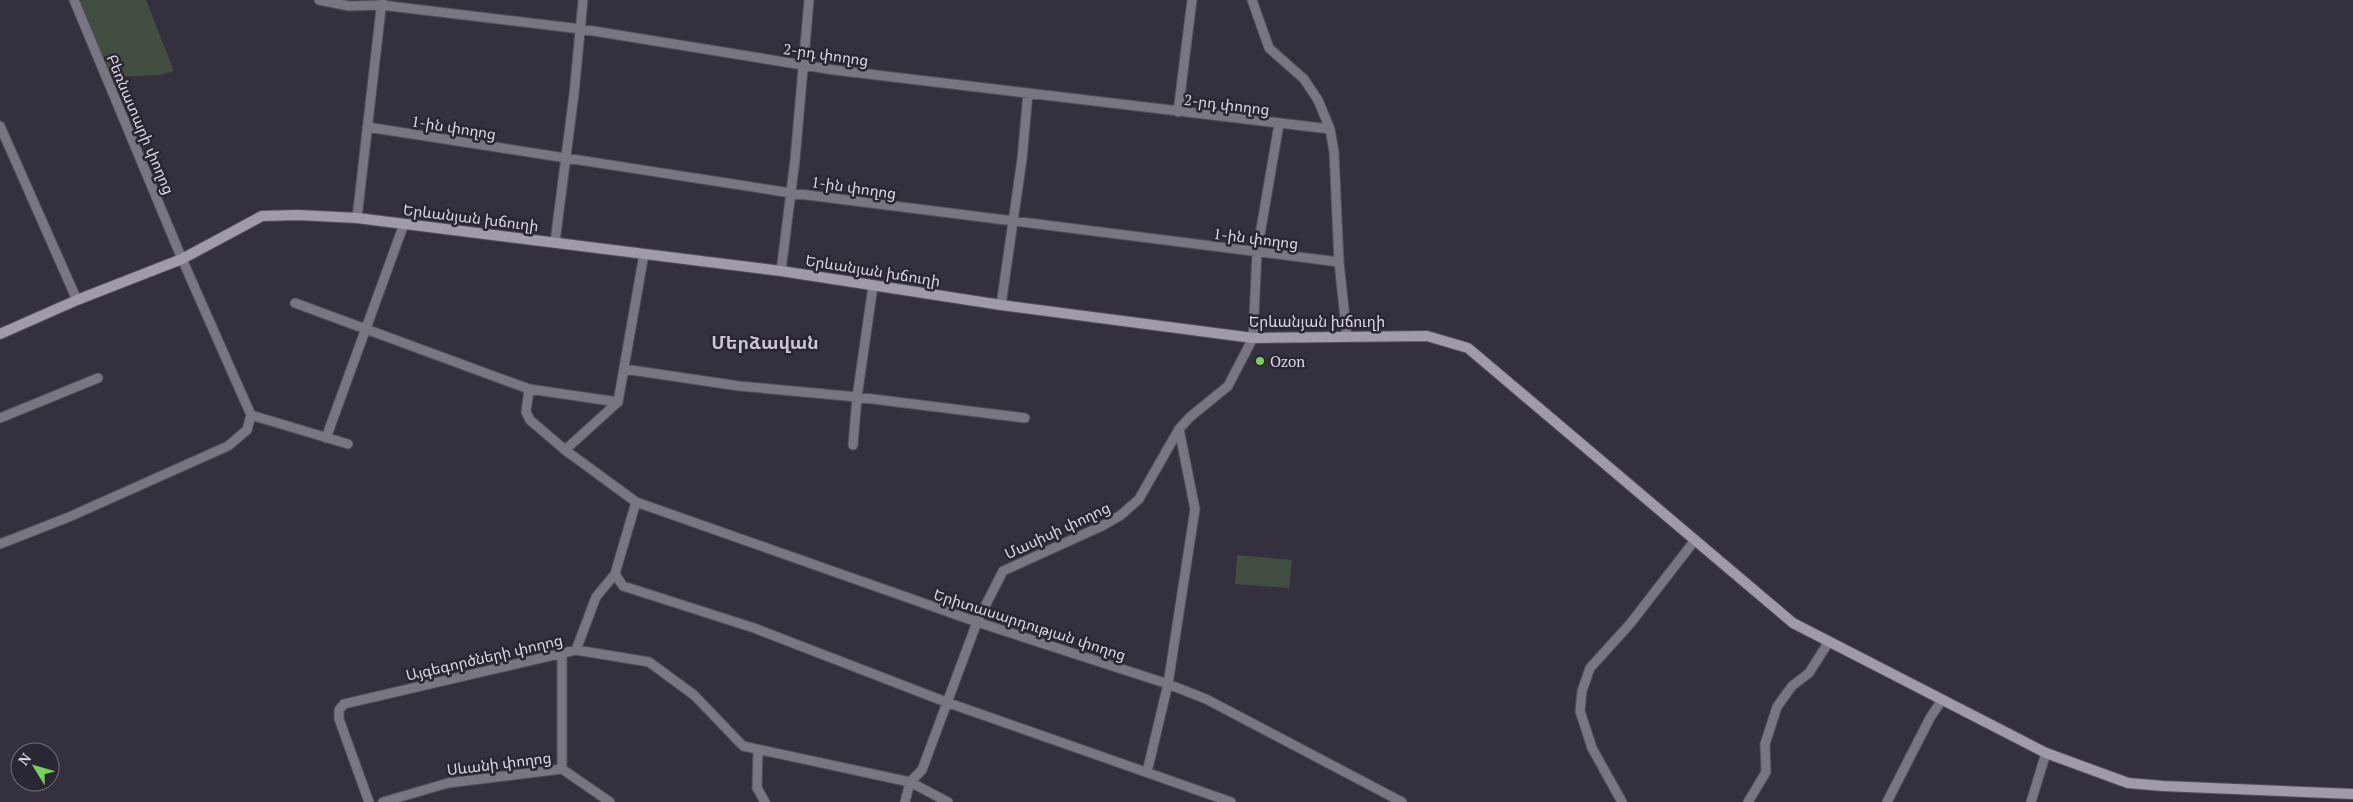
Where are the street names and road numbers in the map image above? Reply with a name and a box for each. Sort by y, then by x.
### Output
street label: 2-րդ փողոց [782,38,870,70]
street label: Բեռնատարի փողոց [102,51,180,197]
street label: 2-րդ փողոց [1183,89,1271,119]
street label: 1-ին փողոց [410,110,498,144]
street label: 1-ին փողոց [810,171,898,203]
street label: Երևանյան խճուղի [402,199,540,235]
street label: 1-ին փողոց [1212,223,1300,253]
street label: Երևանյան խճուղի [804,249,942,291]
street label: Երևանյան խճուղի [1249,311,1385,331]
street label: Մասիսի փողոց [1001,497,1113,563]
street label: Երիտասարդության փողոց [931,583,1129,665]
street label: Այգեգործների փողոց [404,629,564,685]
street label: Սևանի փողոց [446,747,552,779]

